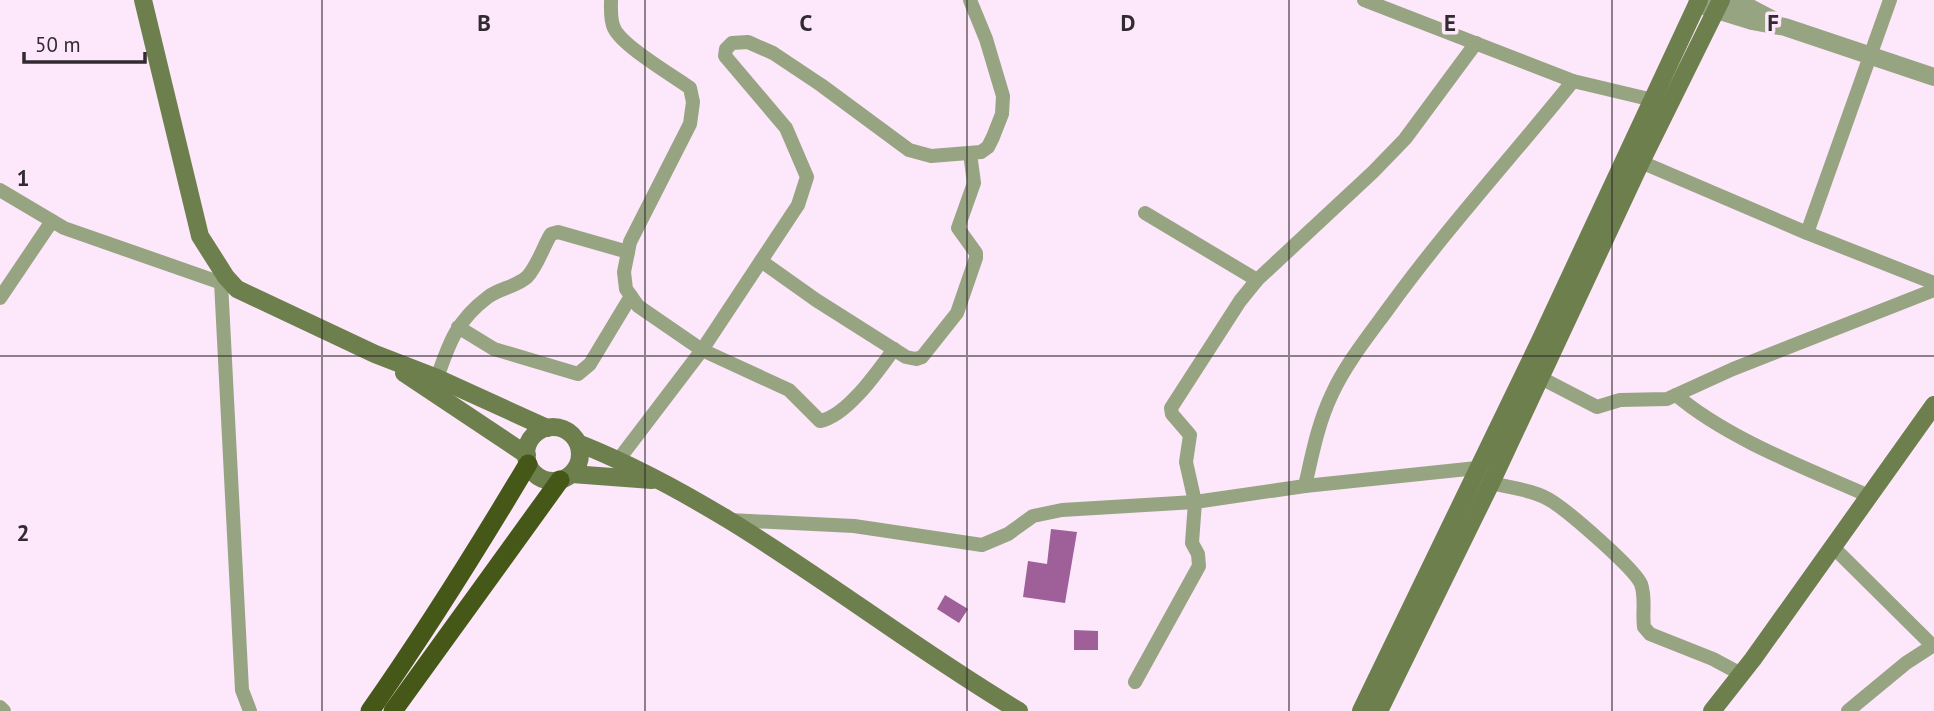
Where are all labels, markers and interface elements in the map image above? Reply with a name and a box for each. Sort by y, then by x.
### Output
text: B [477,8,491,37]
text: C [800,8,813,37]
text: D [1121,8,1135,37]
text: E [1444,8,1456,37]
text: F [1767,8,1779,37]
scale bar [24,21,145,65]
text: 50 m [35,31,81,58]
text: 1 [16,163,30,192]
text: 2 [16,518,30,547]

